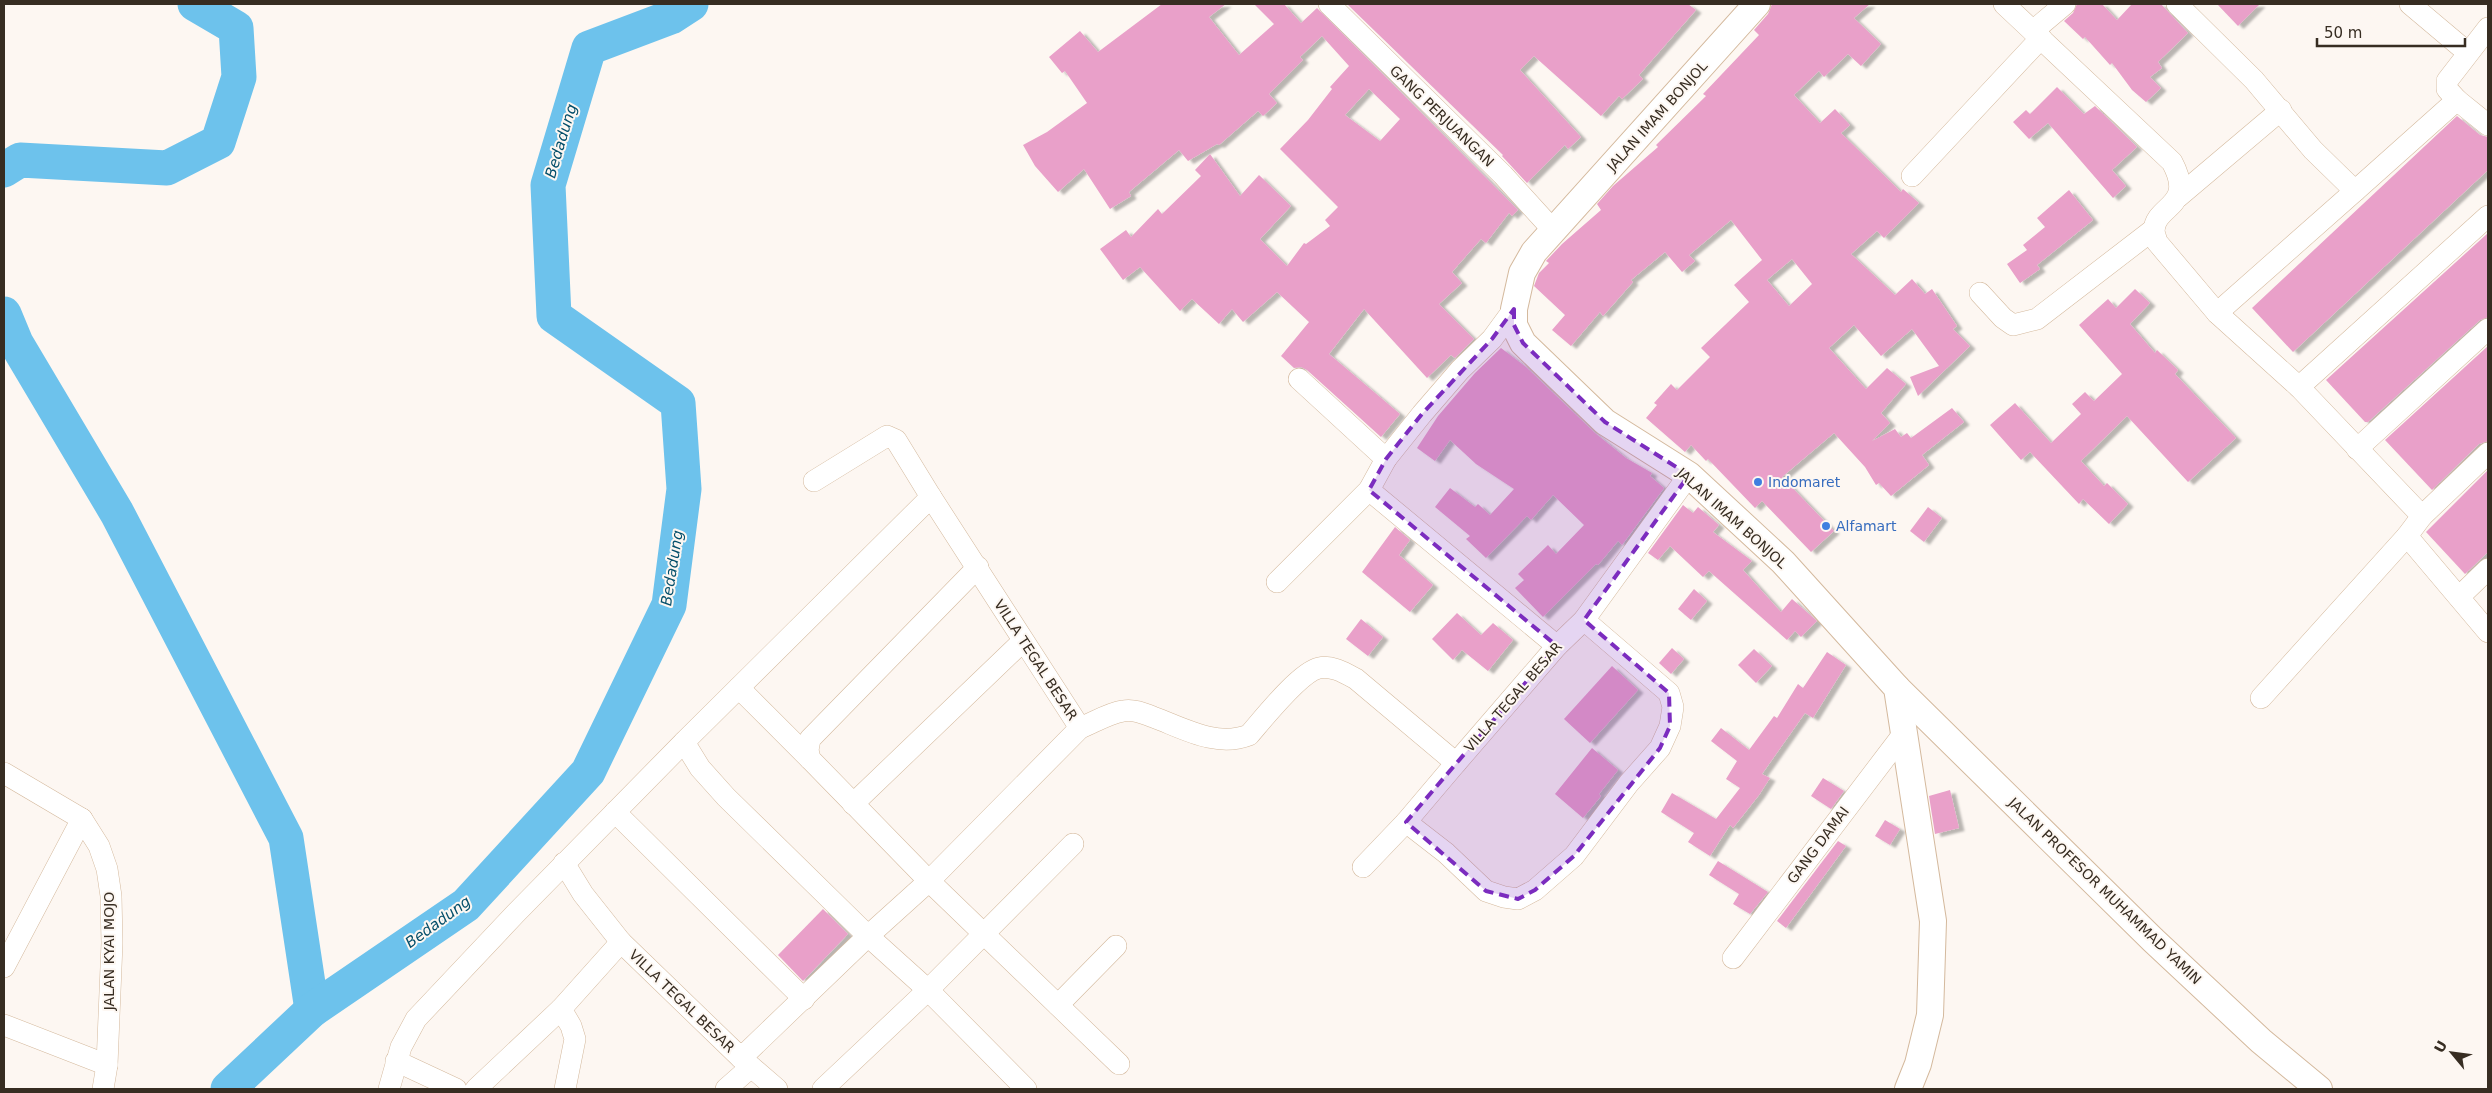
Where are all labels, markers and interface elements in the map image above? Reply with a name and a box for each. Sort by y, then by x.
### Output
scale bar [2317,15,2464,47]
text: 50 m [2324,24,2362,42]
street label: JALAN IMAM BONJOL [1603,58,1711,175]
street label: GANG PERJUANGAN [1387,62,1497,170]
water label: Bedadung [541,102,581,180]
street label: JALAN IMAM BONJOL [1673,464,1790,572]
place label: Indomaret [1768,474,1841,490]
marker: Indomaret [1752,476,1764,488]
place label: Alfamart [1836,518,1897,534]
marker: Alfamart [1820,520,1832,532]
water label: Bedadung [657,529,687,607]
street label: VILLA TEGAL BESAR [991,597,1081,724]
street label: VILLA TEGAL BESAR [1461,638,1565,755]
street label: JALAN PROFESOR MUHAMMAD YAMIN [2005,794,2205,988]
street label: GANG DAMAI [1784,803,1852,887]
street label: JALAN KYAI MOJO [101,892,117,1011]
water label: Bedadung [402,892,474,952]
street label: VILLA TEGAL BESAR [626,946,738,1056]
north arrow [2427,1028,2477,1078]
text: U [2431,1038,2450,1056]

